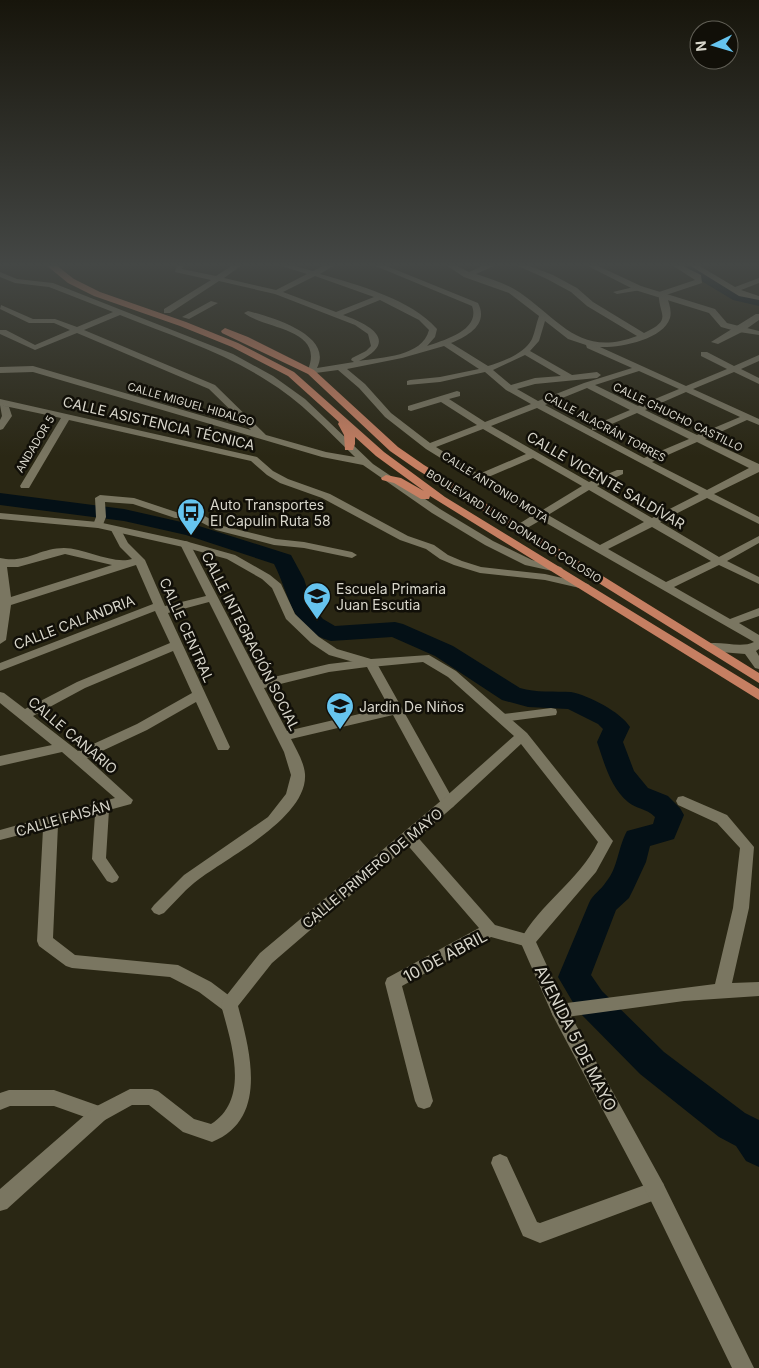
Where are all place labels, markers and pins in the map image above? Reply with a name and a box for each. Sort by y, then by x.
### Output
place label: Auto Transportes El Capulin Ruta 58 [210,496,331,529]
bus stop icon: Auto Transportes El Capulin Ruta 58 [176,497,206,536]
place label: Escuela Primaria Juan Escutia [336,580,446,613]
school or university icon: Escuela Primaria Juan Escutia [302,581,332,620]
school or university icon: Jardin De Niños [325,691,355,730]
place label: Jardin De Niños [359,698,464,715]

